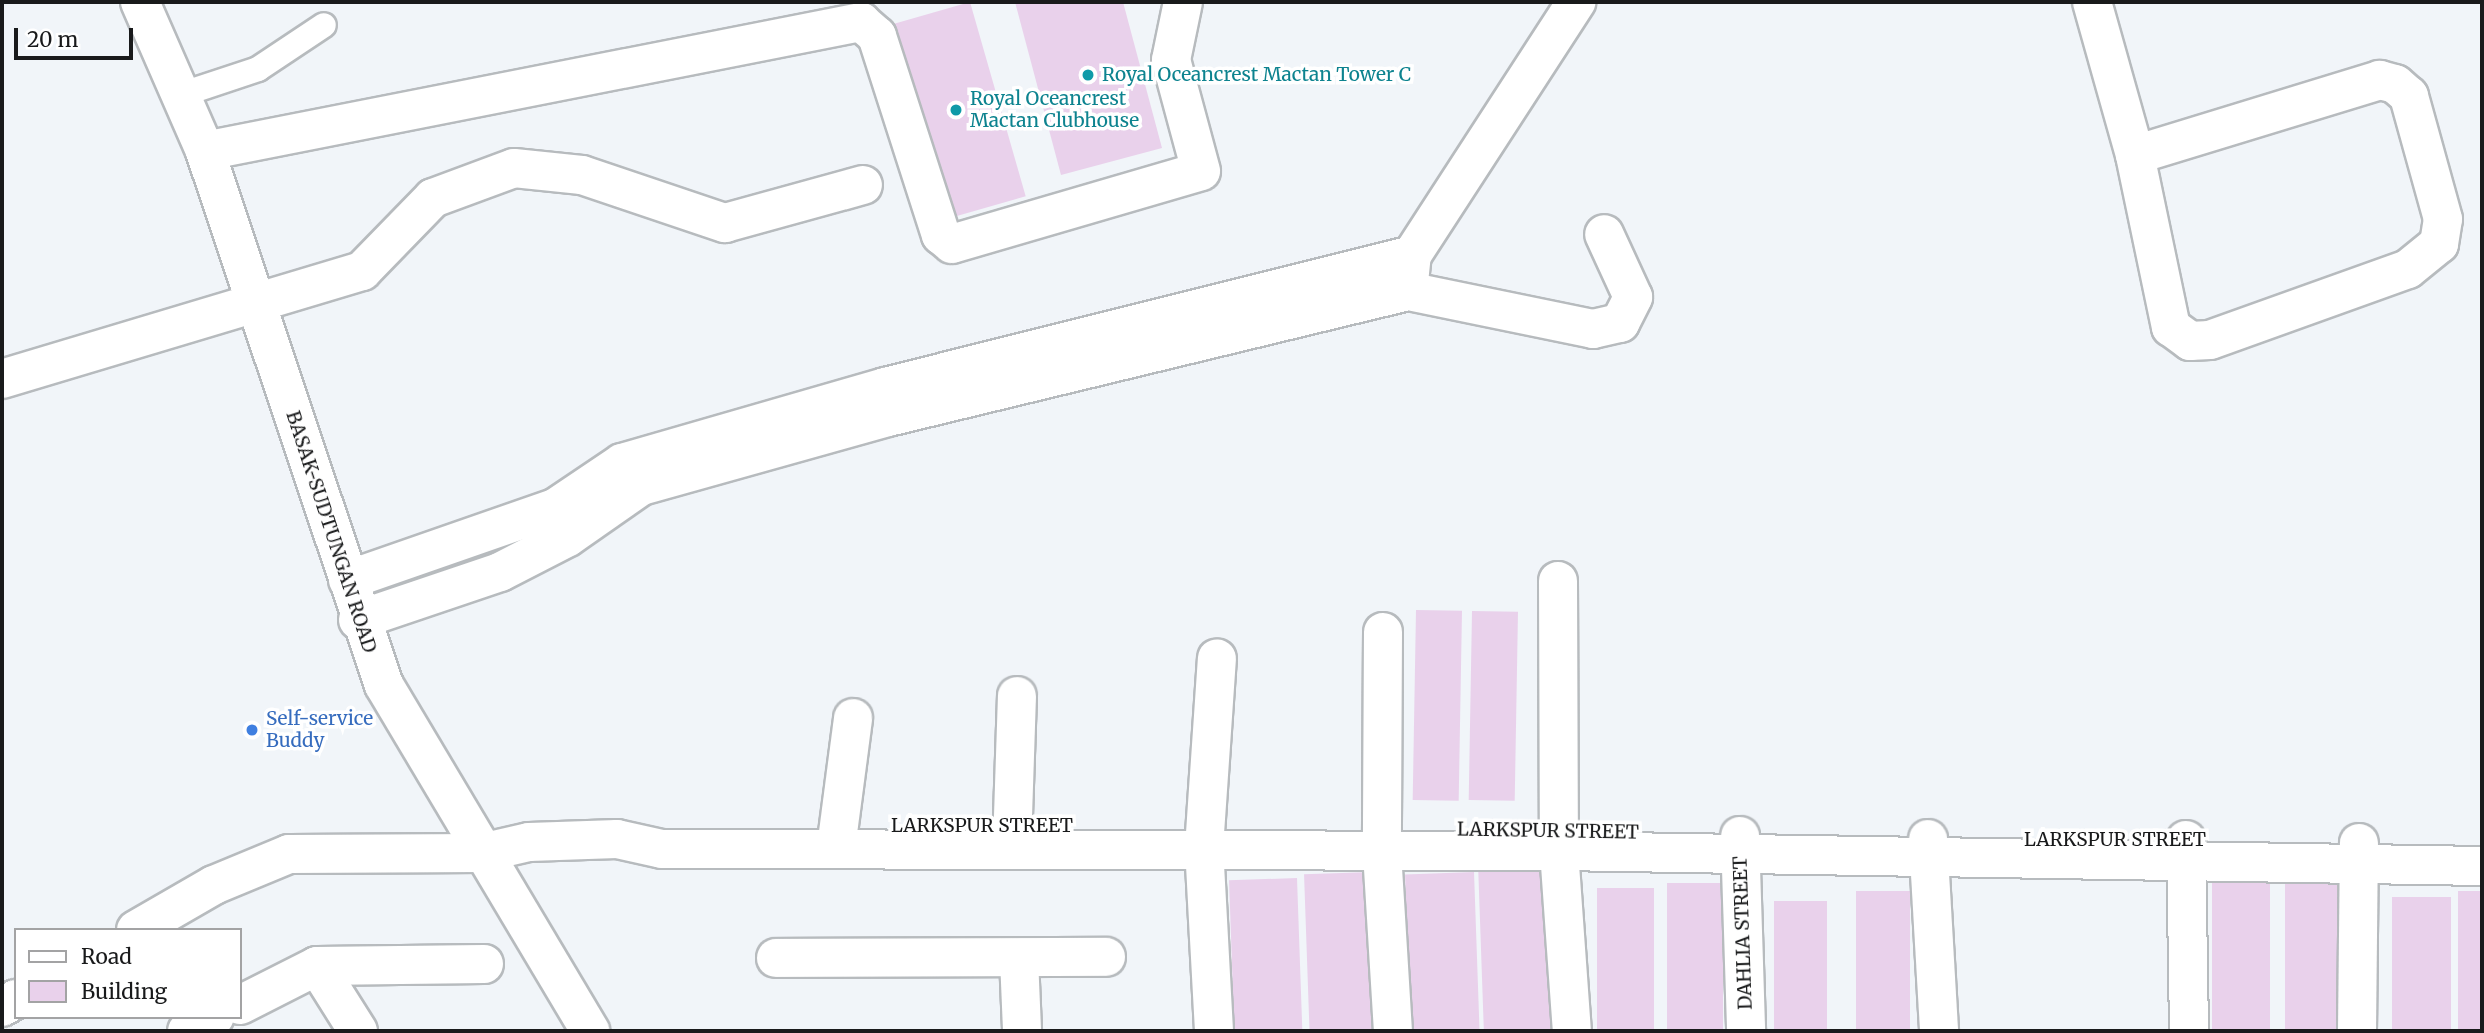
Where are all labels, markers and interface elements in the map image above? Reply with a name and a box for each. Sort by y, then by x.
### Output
scale bar [18,14,136,58]
text: 20 m [27,26,78,53]
place label: Royal Oceancrest Mactan Tower C [1102,64,1411,86]
marker: Royal Oceancrest Mactan Tower C [1080,67,1096,83]
place label: Royal Oceancrest Mactan Clubhouse [970,88,1139,132]
marker: Royal Oceancrest Mactan Clubhouse [948,102,964,118]
street label: BASAK-SUDTUNGAN ROAD [281,408,381,656]
place label: Self-service Buddy [266,708,373,752]
marker: Self-service Buddy [244,722,260,738]
street label: LARKSPUR STREET [891,815,1073,837]
street label: LARKSPUR STREET [1457,818,1639,844]
street label: LARKSPUR STREET [2024,829,2206,851]
street label: DAHLIA STREET [1729,856,1757,1010]
legend [14,928,242,1019]
text: Road [81,943,132,970]
text: Building [81,978,167,1005]

